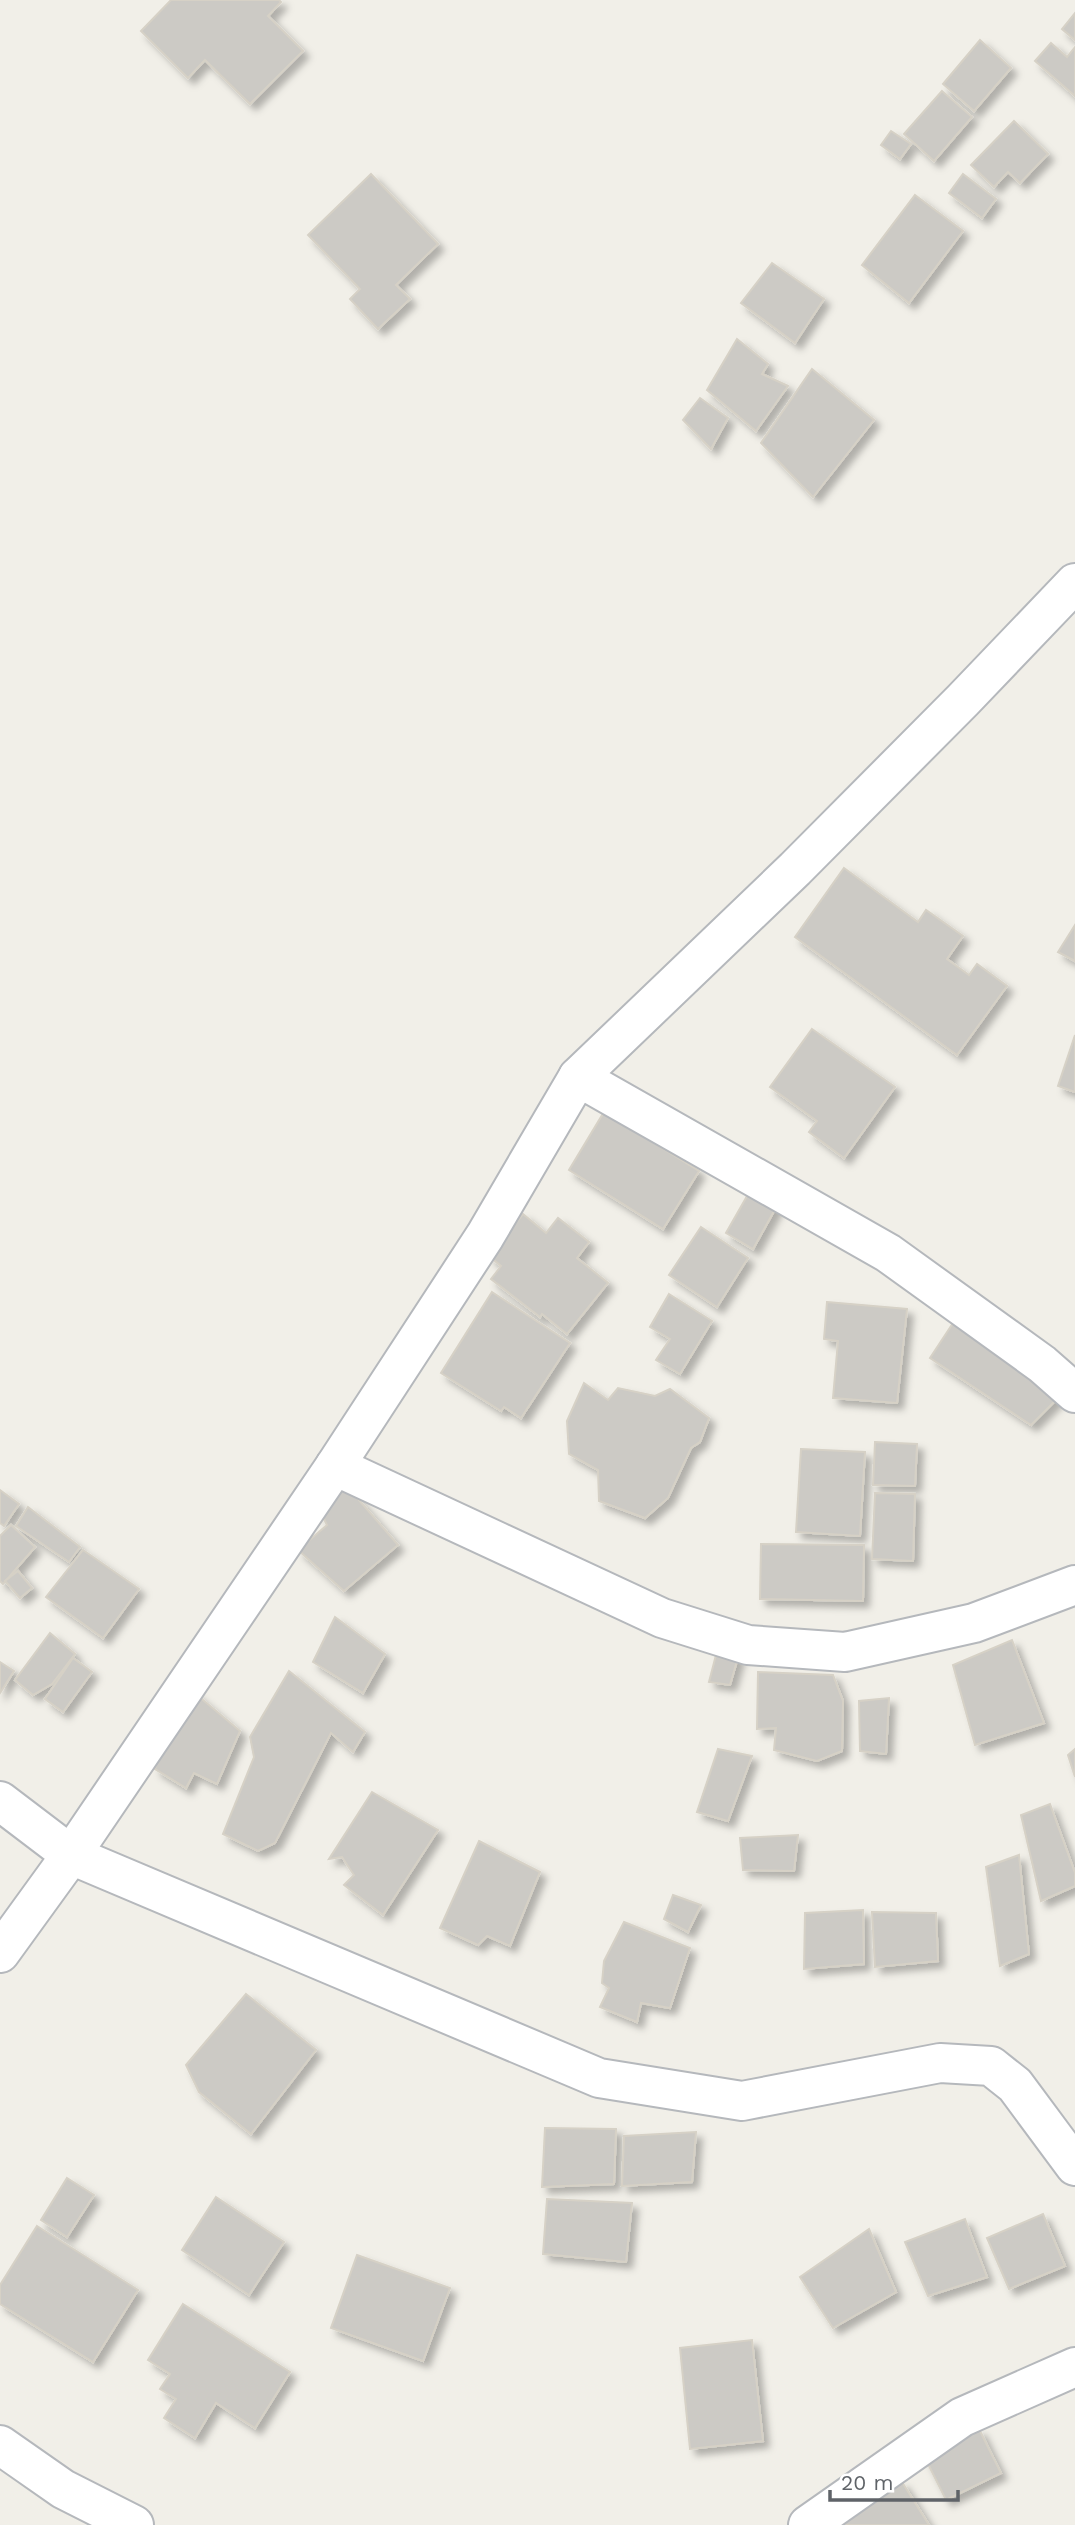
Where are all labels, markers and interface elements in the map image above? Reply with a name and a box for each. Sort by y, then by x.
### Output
scale bar [830,2458,958,2502]
text: 20 m [841,2470,893,2495]

